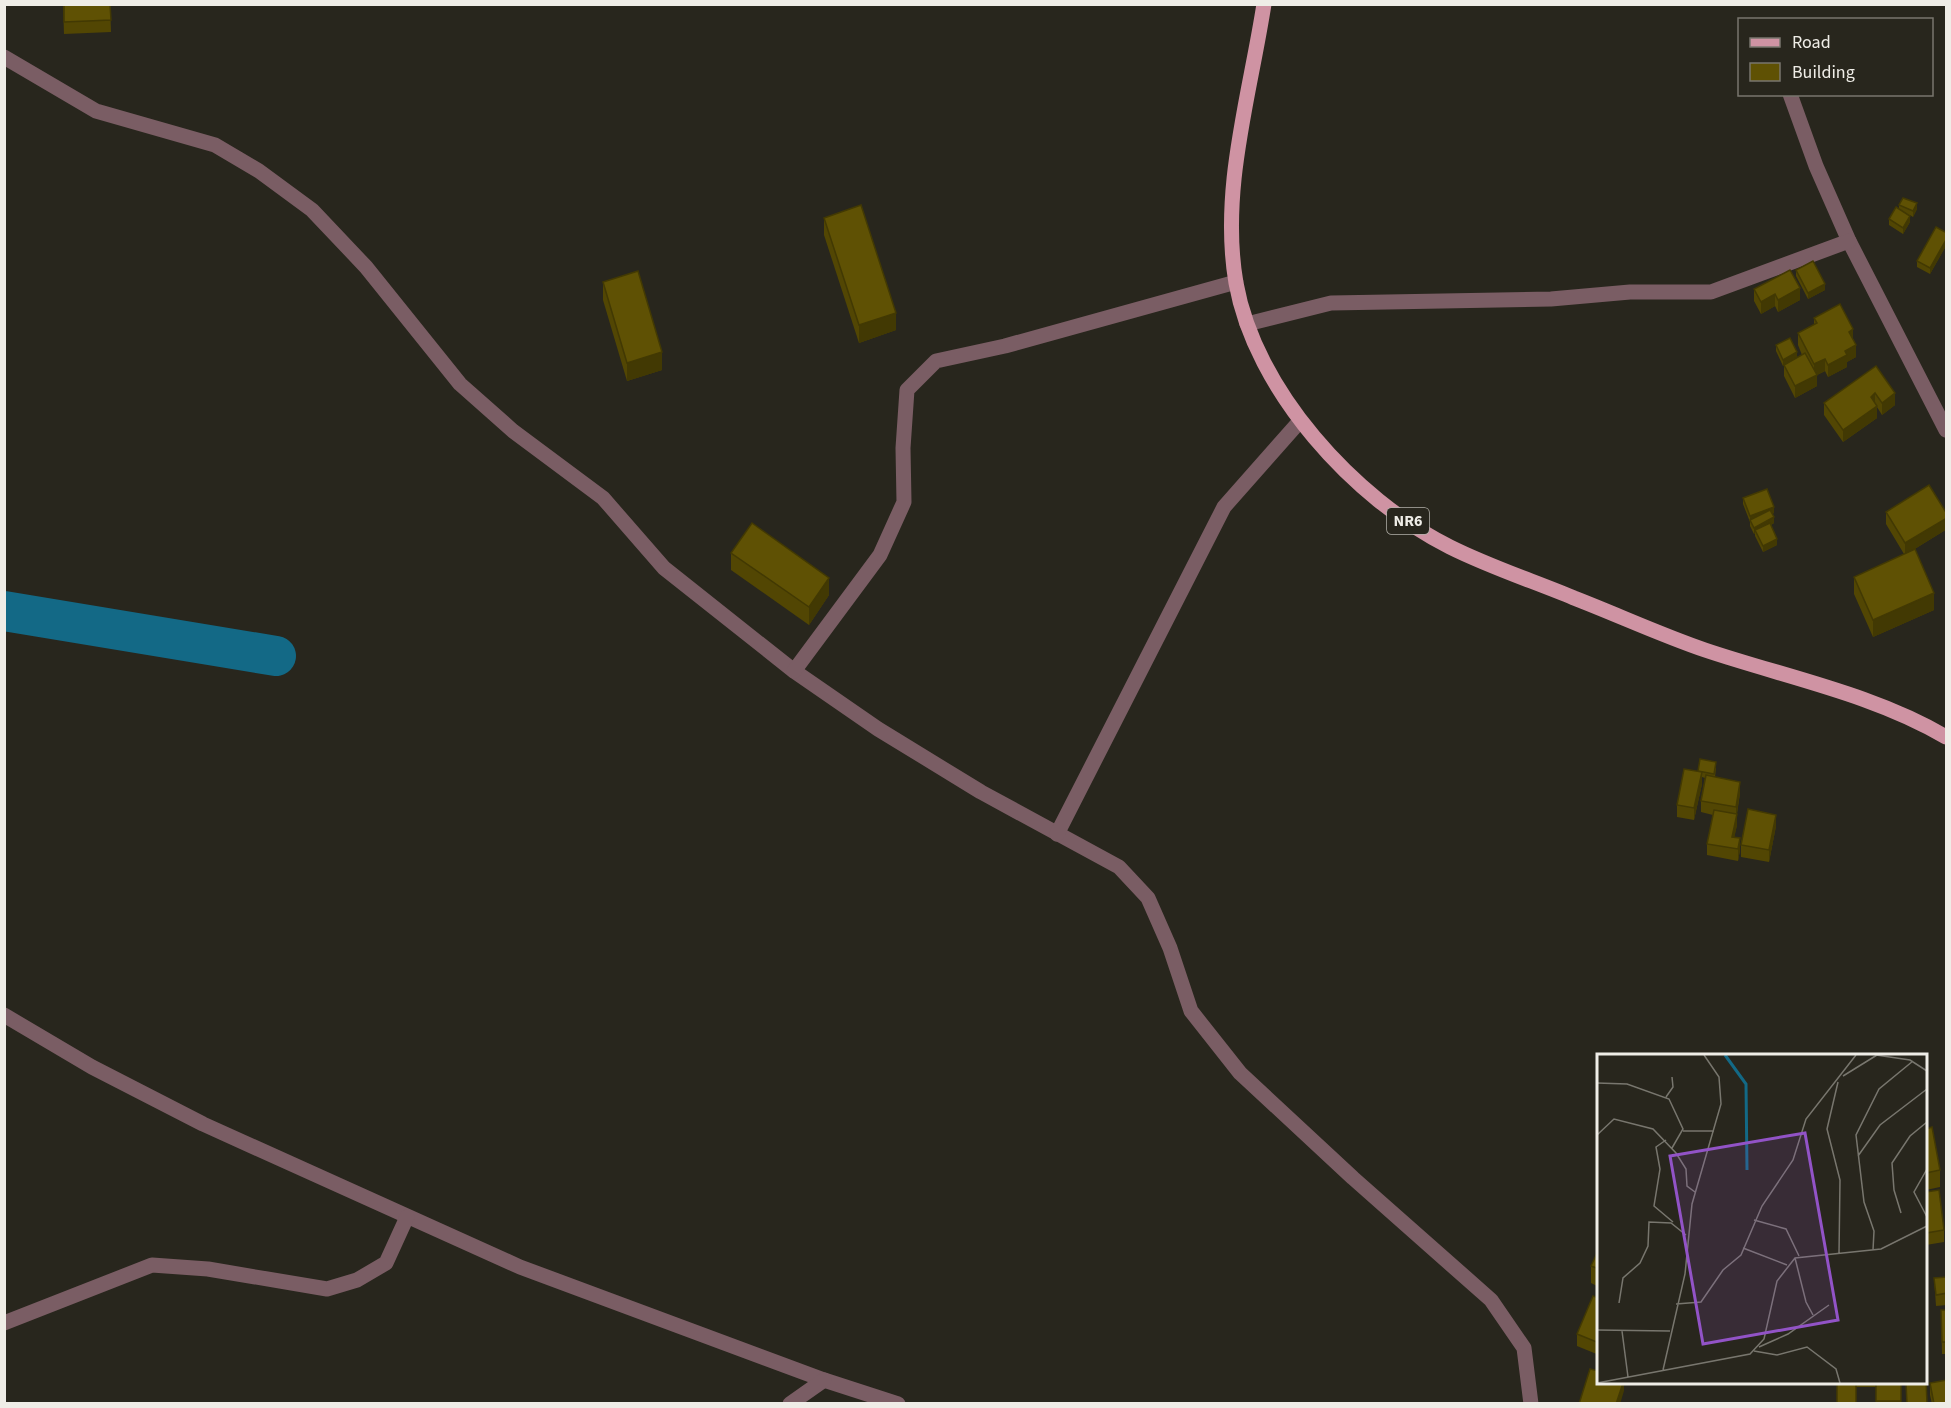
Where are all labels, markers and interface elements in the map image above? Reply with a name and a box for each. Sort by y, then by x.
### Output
legend [1738,18,1933,96]
text: Road [1792,30,1831,55]
text: Building [1792,60,1855,85]
road number: NR6 [1387,508,1429,534]
inset map [1597,1054,1927,1384]

